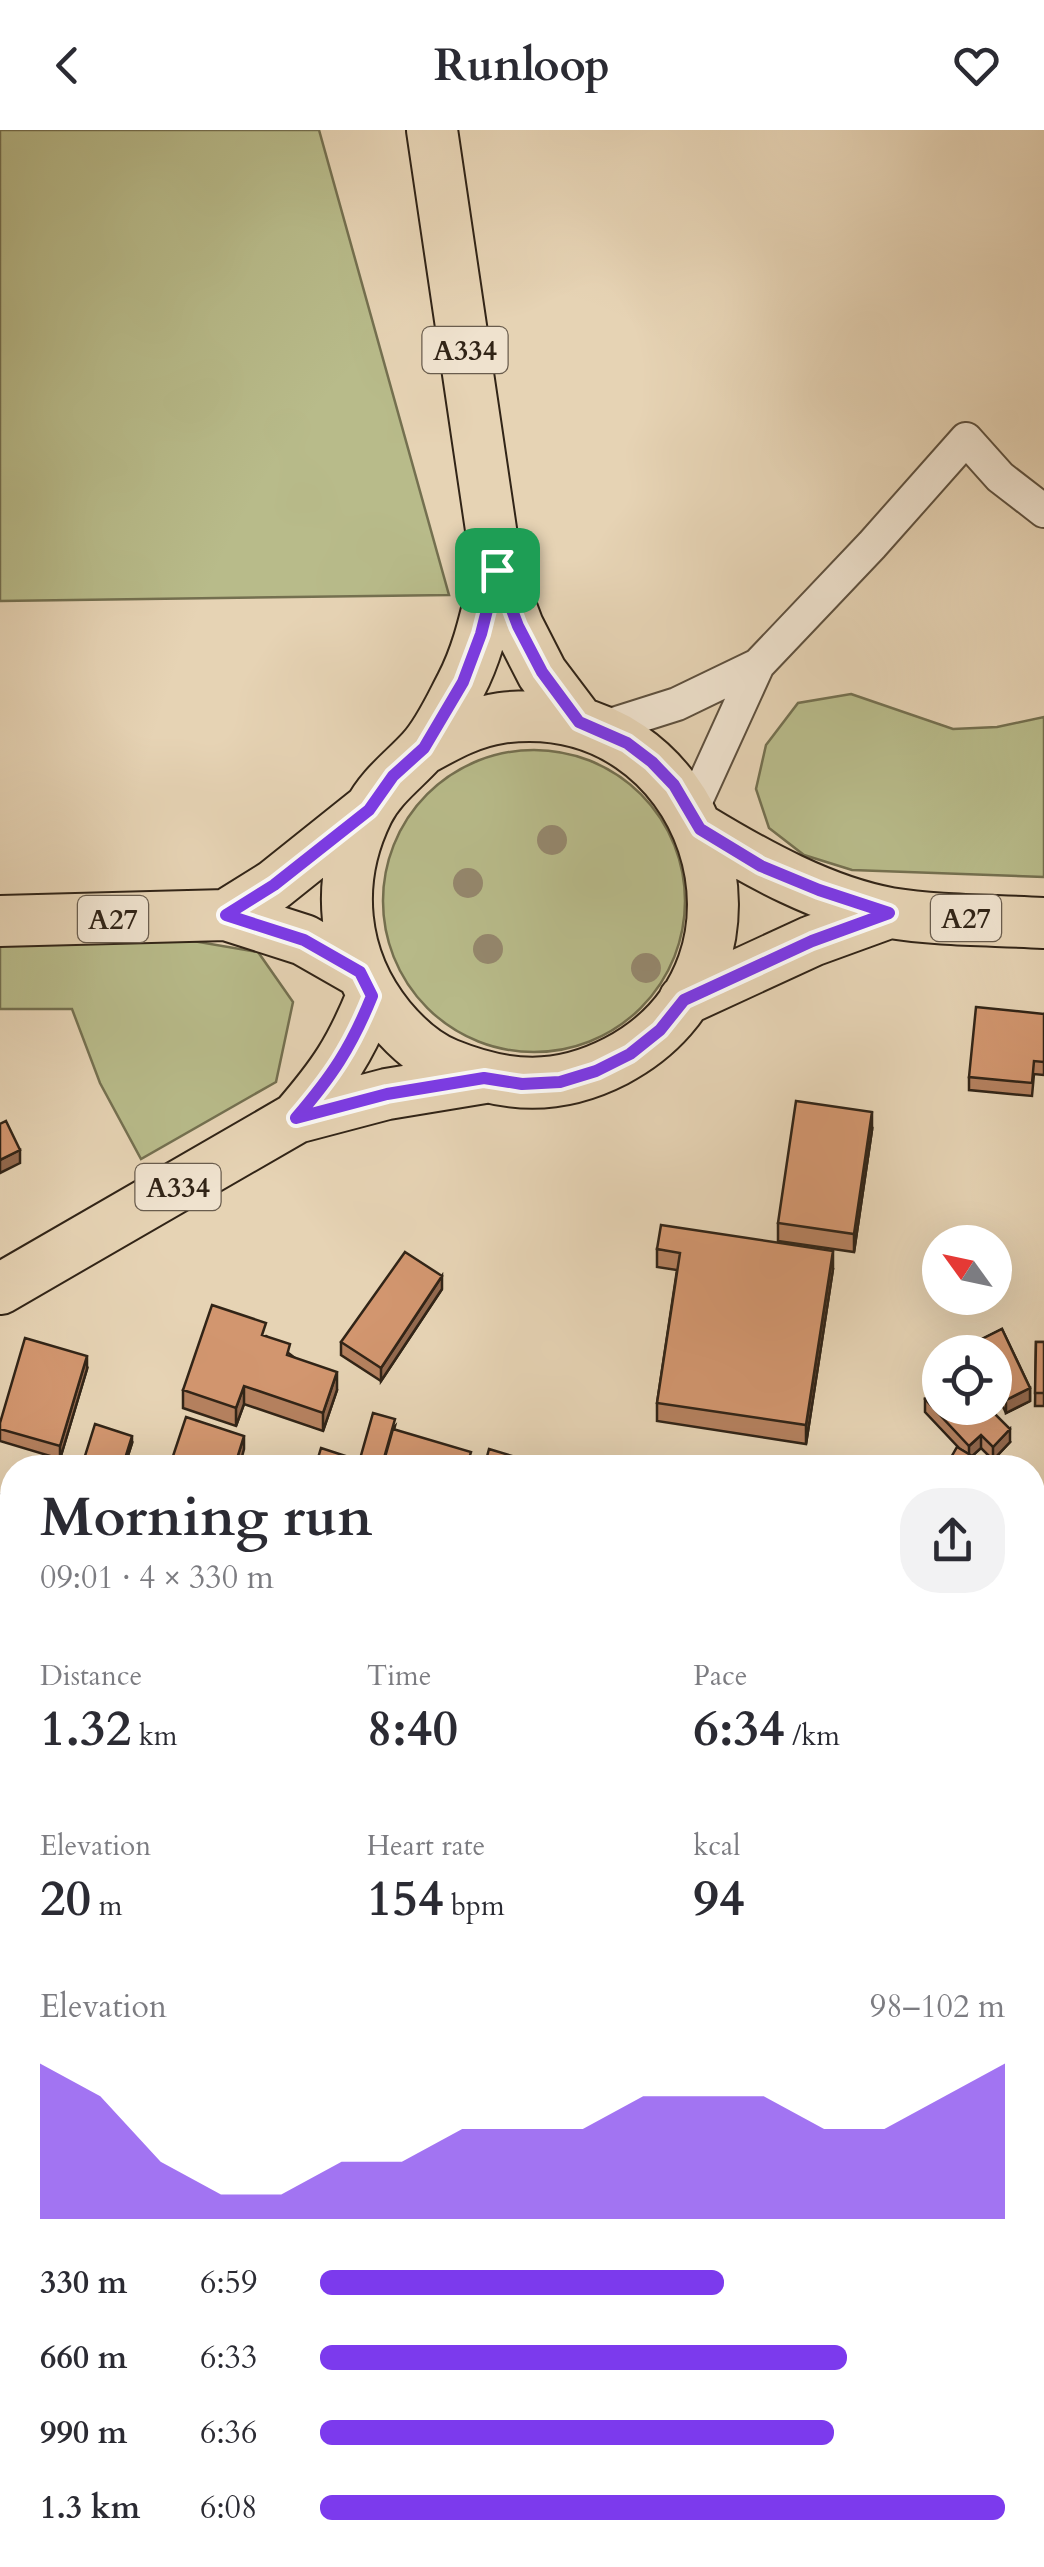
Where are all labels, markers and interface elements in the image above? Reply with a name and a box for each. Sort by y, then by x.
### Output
text: Runloop [434,35,610,96]
icon: back [40,38,95,93]
icon: heart [949,38,1004,93]
road number: A334 [422,327,508,373]
pin [455,528,540,613]
icon: arrive [470,543,525,598]
road number: A27 [931,895,1001,941]
road number: A27 [78,896,148,942]
road number: A334 [136,1164,220,1210]
north arrow [922,1225,1012,1315]
map controls [922,1225,1012,1425]
button: locate [922,1335,1012,1425]
text: Morning run [40,1481,373,1555]
button: share [900,1488,1005,1593]
text: 09:01 · 4 × 330 m [40,1556,274,1600]
text: Distance [40,1657,142,1695]
text: Time [367,1657,431,1695]
text: Pace [693,1657,747,1695]
text: 1.32 [40,1695,131,1763]
text: 8:40 [367,1695,458,1763]
text: 6:34 [693,1695,785,1763]
text: km [131,1717,178,1755]
text: /km [785,1717,840,1755]
text: Elevation [40,1827,151,1865]
text: Heart rate [367,1827,485,1865]
text: kcal [693,1827,740,1865]
text: 20 [40,1865,91,1933]
text: 154 [367,1865,444,1933]
text: 94 [693,1865,745,1933]
text: m [91,1887,122,1925]
text: bpm [444,1887,505,1925]
text: Elevation [40,1985,167,2029]
text: 98–102 m [870,1985,1005,2029]
text: 330 m [40,2261,127,2305]
text: 6:59 [200,2261,257,2305]
text: 660 m [40,2336,127,2380]
text: 6:33 [200,2336,257,2380]
text: 990 m [40,2411,127,2455]
text: 6:36 [200,2411,257,2455]
text: 1.3 km [40,2486,140,2530]
text: 6:08 [200,2486,257,2530]

